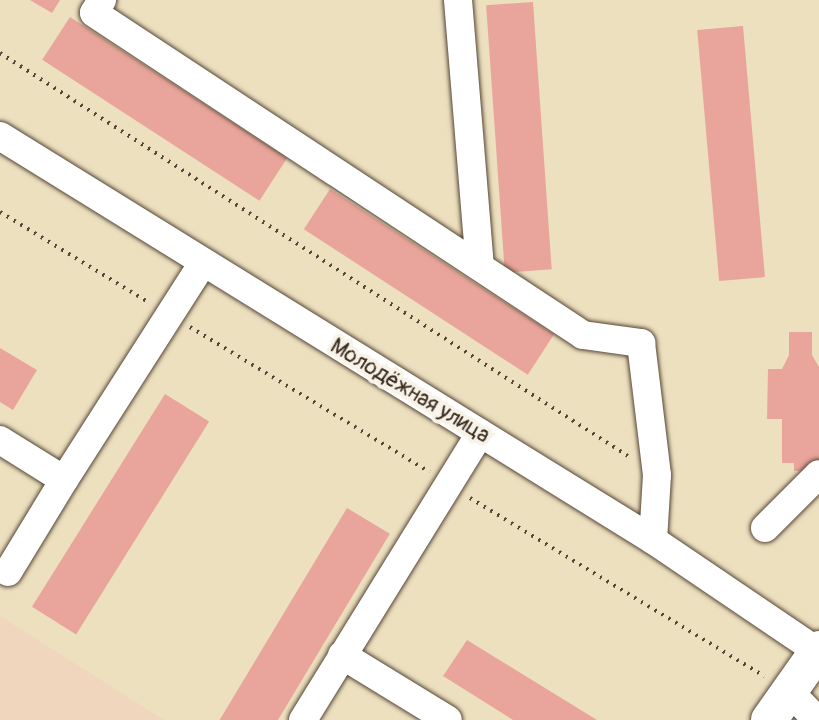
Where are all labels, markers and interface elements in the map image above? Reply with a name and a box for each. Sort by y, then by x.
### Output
street label: Молодёжная улица [325,333,495,449]

